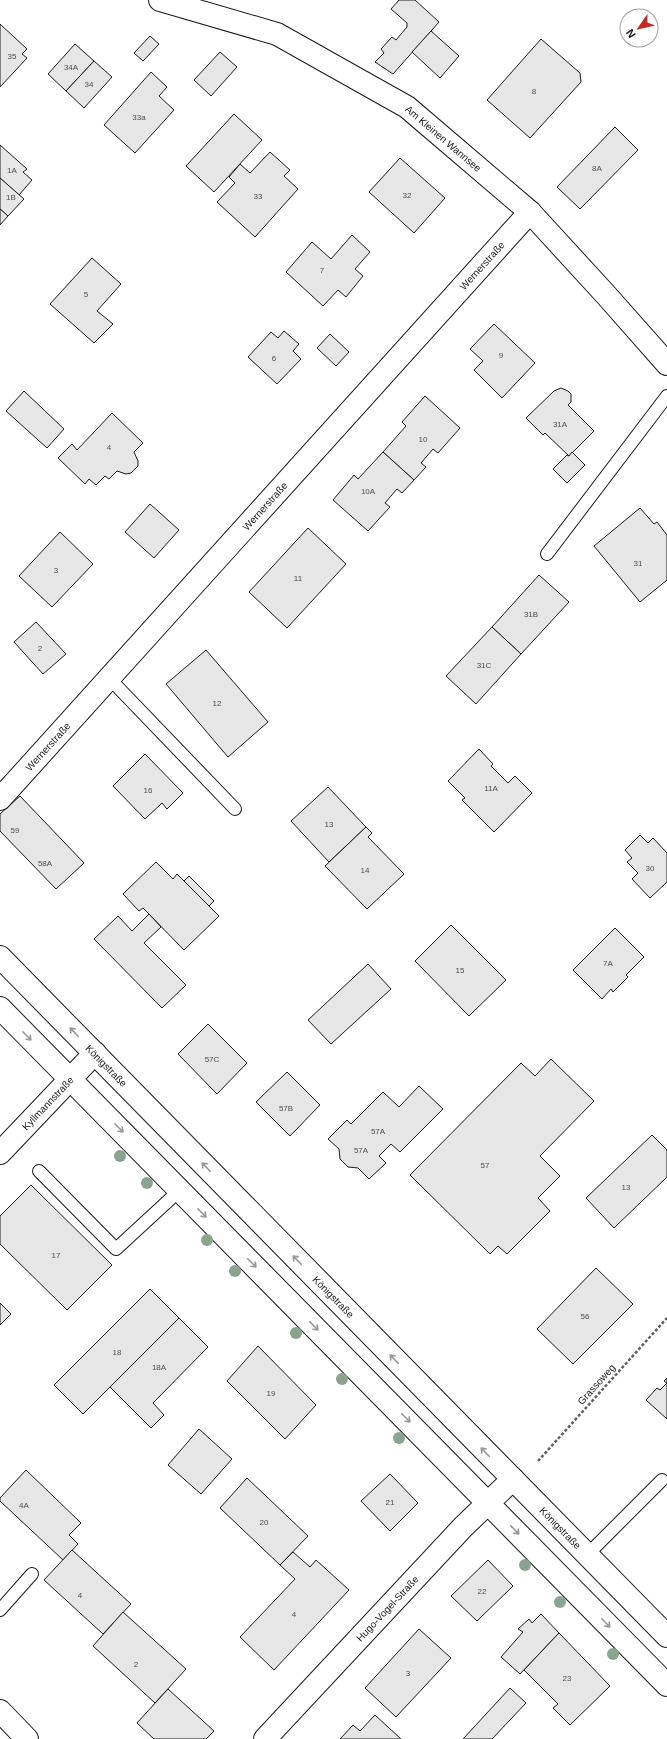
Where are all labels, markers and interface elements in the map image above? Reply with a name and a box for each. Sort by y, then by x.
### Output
north arrow [619,8,659,48]
text: N [623,27,638,40]
house number: 35 [8,52,17,61]
house number: 34A [64,63,79,72]
house number: 34 [85,80,94,89]
house number: 8 [532,87,537,96]
street label: Am Kleinen Wannsee [403,103,484,174]
house number: 33a [132,113,146,122]
house number: 8A [592,164,603,173]
house number: 1A [7,166,18,175]
house number: 32 [403,191,412,200]
house number: 33 [254,192,263,201]
house number: 1B [6,193,16,202]
street label: Wernerstraße [458,239,507,292]
house number: 7 [320,266,325,275]
house number: 5 [84,290,89,299]
house number: 9 [499,351,504,360]
house number: 6 [272,354,277,363]
house number: 31A [553,420,568,429]
house number: 10 [419,435,428,444]
house number: 4 [107,443,112,452]
street label: Wernerstraße [241,480,290,532]
house number: 10A [361,487,376,496]
house number: 31 [634,559,643,568]
house number: 3 [54,566,59,575]
house number: 11 [294,574,303,583]
house number: 31B [524,610,538,619]
house number: 2 [38,644,43,653]
house number: 31C [477,661,492,670]
house number: 12 [213,699,222,708]
street label: Wernerstraße [23,720,73,773]
house number: 11A [484,784,498,793]
house number: 16 [144,786,153,795]
house number: 13 [325,820,334,829]
house number: 59 [11,826,20,835]
house number: 58A [38,859,53,868]
house number: 30 [646,864,655,873]
house number: 14 [361,866,370,875]
house number: 7A [603,959,614,968]
house number: 15 [456,966,465,975]
one-way arrow [69,1027,79,1037]
one-way arrow [22,1031,32,1041]
street label: Königstraße [83,1043,129,1089]
house number: 57C [205,1055,220,1064]
street label: Kyllmannstraße [20,1074,76,1132]
house number: 57B [279,1104,293,1113]
one-way arrow [114,1123,124,1133]
house number: 57A [371,1127,386,1136]
house number: 57A [354,1146,369,1155]
house number: 57 [481,1161,490,1170]
one-way arrow [202,1162,211,1172]
house number: 13 [622,1183,631,1192]
one-way arrow [197,1208,207,1218]
house number: 17 [52,1251,61,1260]
one-way arrow [292,1255,302,1265]
one-way arrow [247,1258,257,1268]
street label: Königstraße [310,1274,356,1320]
house number: 56 [581,1312,590,1321]
one-way arrow [309,1321,319,1331]
house number: 18 [113,1348,122,1357]
one-way arrow [389,1354,399,1364]
street label: Grassoweg [575,1362,617,1407]
house number: 18A [152,1363,167,1372]
house number: 19 [267,1389,276,1398]
one-way arrow [401,1413,410,1423]
one-way arrow [480,1447,490,1457]
house number: 21 [386,1498,395,1507]
house number: 4A [19,1501,30,1510]
street label: Königstraße [537,1505,583,1551]
house number: 20 [260,1518,269,1527]
one-way arrow [511,1525,520,1535]
street label: Hugo-Vogel-Straße [354,1573,421,1644]
house number: 22 [478,1587,487,1596]
house number: 4 [78,1591,83,1600]
house number: 4 [292,1610,297,1619]
one-way arrow [601,1618,611,1628]
house number: 2 [134,1660,139,1669]
house number: 3 [406,1669,411,1678]
house number: 23 [563,1674,572,1683]

